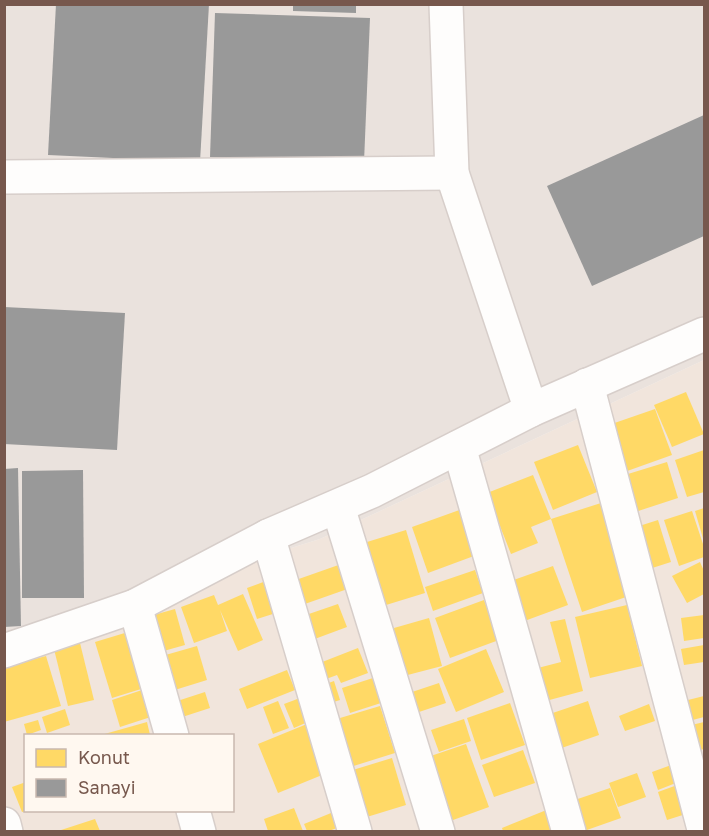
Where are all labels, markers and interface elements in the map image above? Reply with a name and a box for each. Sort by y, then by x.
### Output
legend [24,734,234,812]
text: Konut [78,746,130,768]
text: Sanayi [78,776,135,798]

